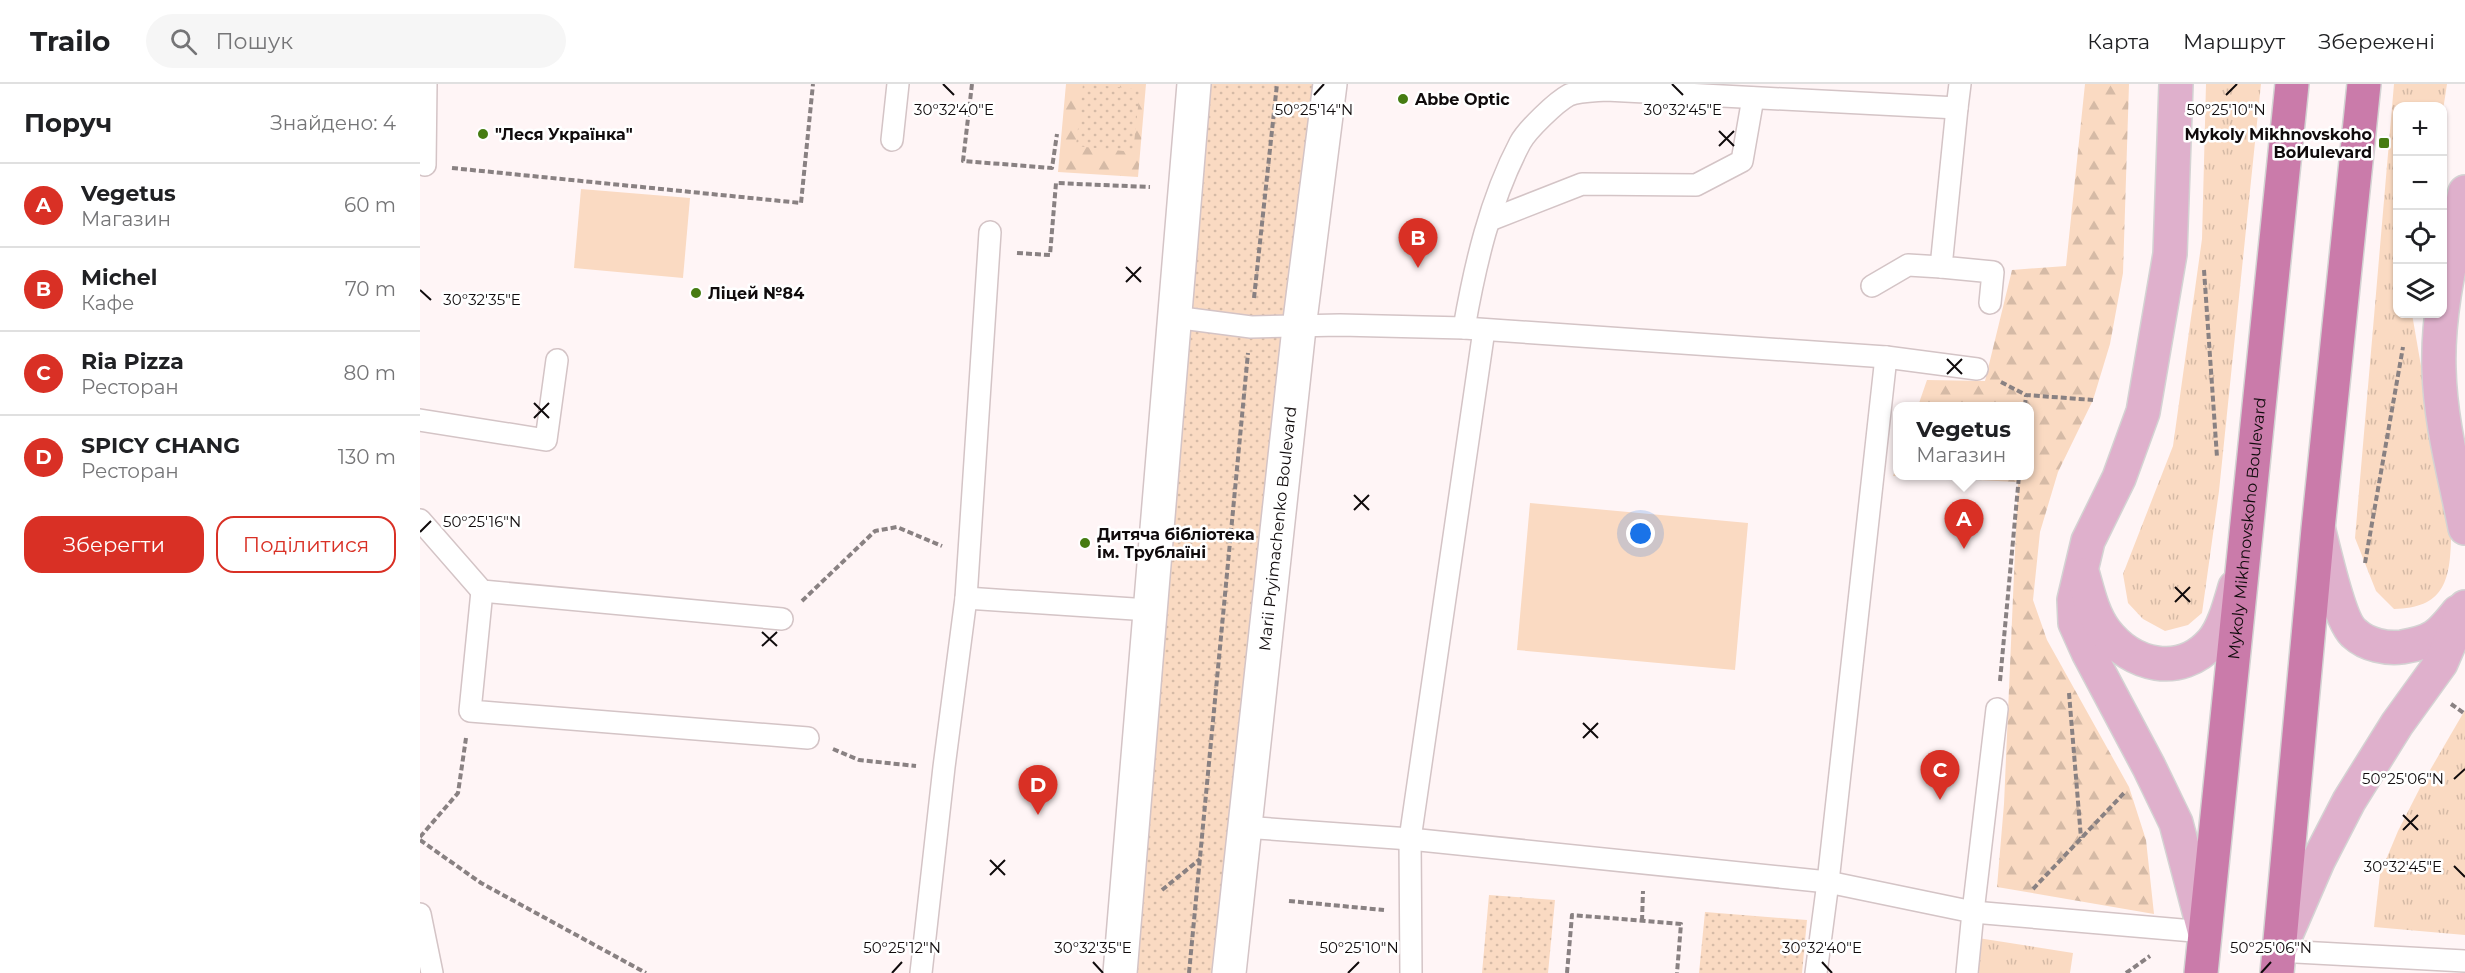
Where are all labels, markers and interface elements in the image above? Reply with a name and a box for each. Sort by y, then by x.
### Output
search box [146,14,566,68]
text: Trailo [30,24,110,58]
icon: search [167,25,200,58]
text: Пошук [215,28,293,55]
text: Карта [2087,29,2150,54]
text: Маршрут [2183,29,2285,54]
text: Збережені [2318,29,2435,54]
place label: Abbe Optic [1414,90,1510,109]
marker: Abbe Optic [1396,92,1410,106]
text: 30°32'40"E [914,100,994,119]
text: 50°25'14"N [1275,100,1353,119]
text: 30°32'45"E [1644,100,1722,119]
text: 50°25'10"N [2186,100,2266,119]
map controls [2393,102,2447,318]
button: + [2393,102,2447,156]
text: Поруч [24,107,112,139]
text: Знайдено: 4 [270,111,396,135]
place label: "Леся Українка" [495,125,633,144]
place label: Mykoly Mikhnovskoho BoИulevard [2185,125,2372,162]
marker: "Леся Українка" [476,127,490,141]
marker: Mykoly Mikhnovskoho BoИulevard [2377,136,2391,150]
button: − [2393,156,2447,210]
text: Vegetus [81,180,176,207]
text: A [36,193,51,217]
text: 60 m [344,193,396,217]
text: Магазин [81,207,171,231]
button: locate [2393,210,2447,264]
pin: B [1398,218,1438,268]
text: Michel [81,264,157,291]
button: layers [2393,264,2447,318]
text: B [36,277,51,301]
text: 70 m [345,277,396,301]
place label: Ліцей №84 [708,284,804,303]
marker: Ліцей №84 [689,286,703,300]
text: 30°32'35"E [443,290,521,309]
text: Кафе [81,291,134,315]
text: Ria Pizza [81,348,184,375]
text: C [36,361,51,385]
text: 80 m [344,361,396,385]
text: Ресторан [81,375,179,399]
street label: Mykoly Mikhnovskoho Boulevard [2224,396,2269,660]
popup [1893,402,2034,480]
street label: Marii Pryimachenko Boulevard [1255,405,1300,652]
text: Vegetus [1916,416,2011,443]
text: SPICY CHANG [81,432,240,459]
text: Магазин [1916,443,2006,467]
text: D [35,445,52,469]
text: 130 m [338,445,396,469]
text: Ресторан [81,459,179,483]
pin: A [1944,500,1984,549]
text: 50°25'16"N [443,512,521,531]
button: Зберегти [24,516,204,573]
button: Поділитися [216,516,396,573]
your location [1626,519,1655,548]
place label: Дитяча бібліотека ім. Трублаїні [1097,525,1255,562]
marker: Дитяча бібліотека ім. Трублаїні [1078,536,1092,550]
pin: C [1920,750,1960,800]
pin: D [1018,766,1058,815]
text: 50°25'06"N [2362,769,2444,788]
text: 30°32'45"E [2364,857,2442,876]
text: 50°25'12"N [863,938,941,957]
text: 30°32'35"E [1054,938,1132,957]
text: 50°25'10"N [1319,938,1399,957]
text: 30°32'40"E [1782,938,1862,957]
text: 50°25'06"N [2230,938,2312,957]

